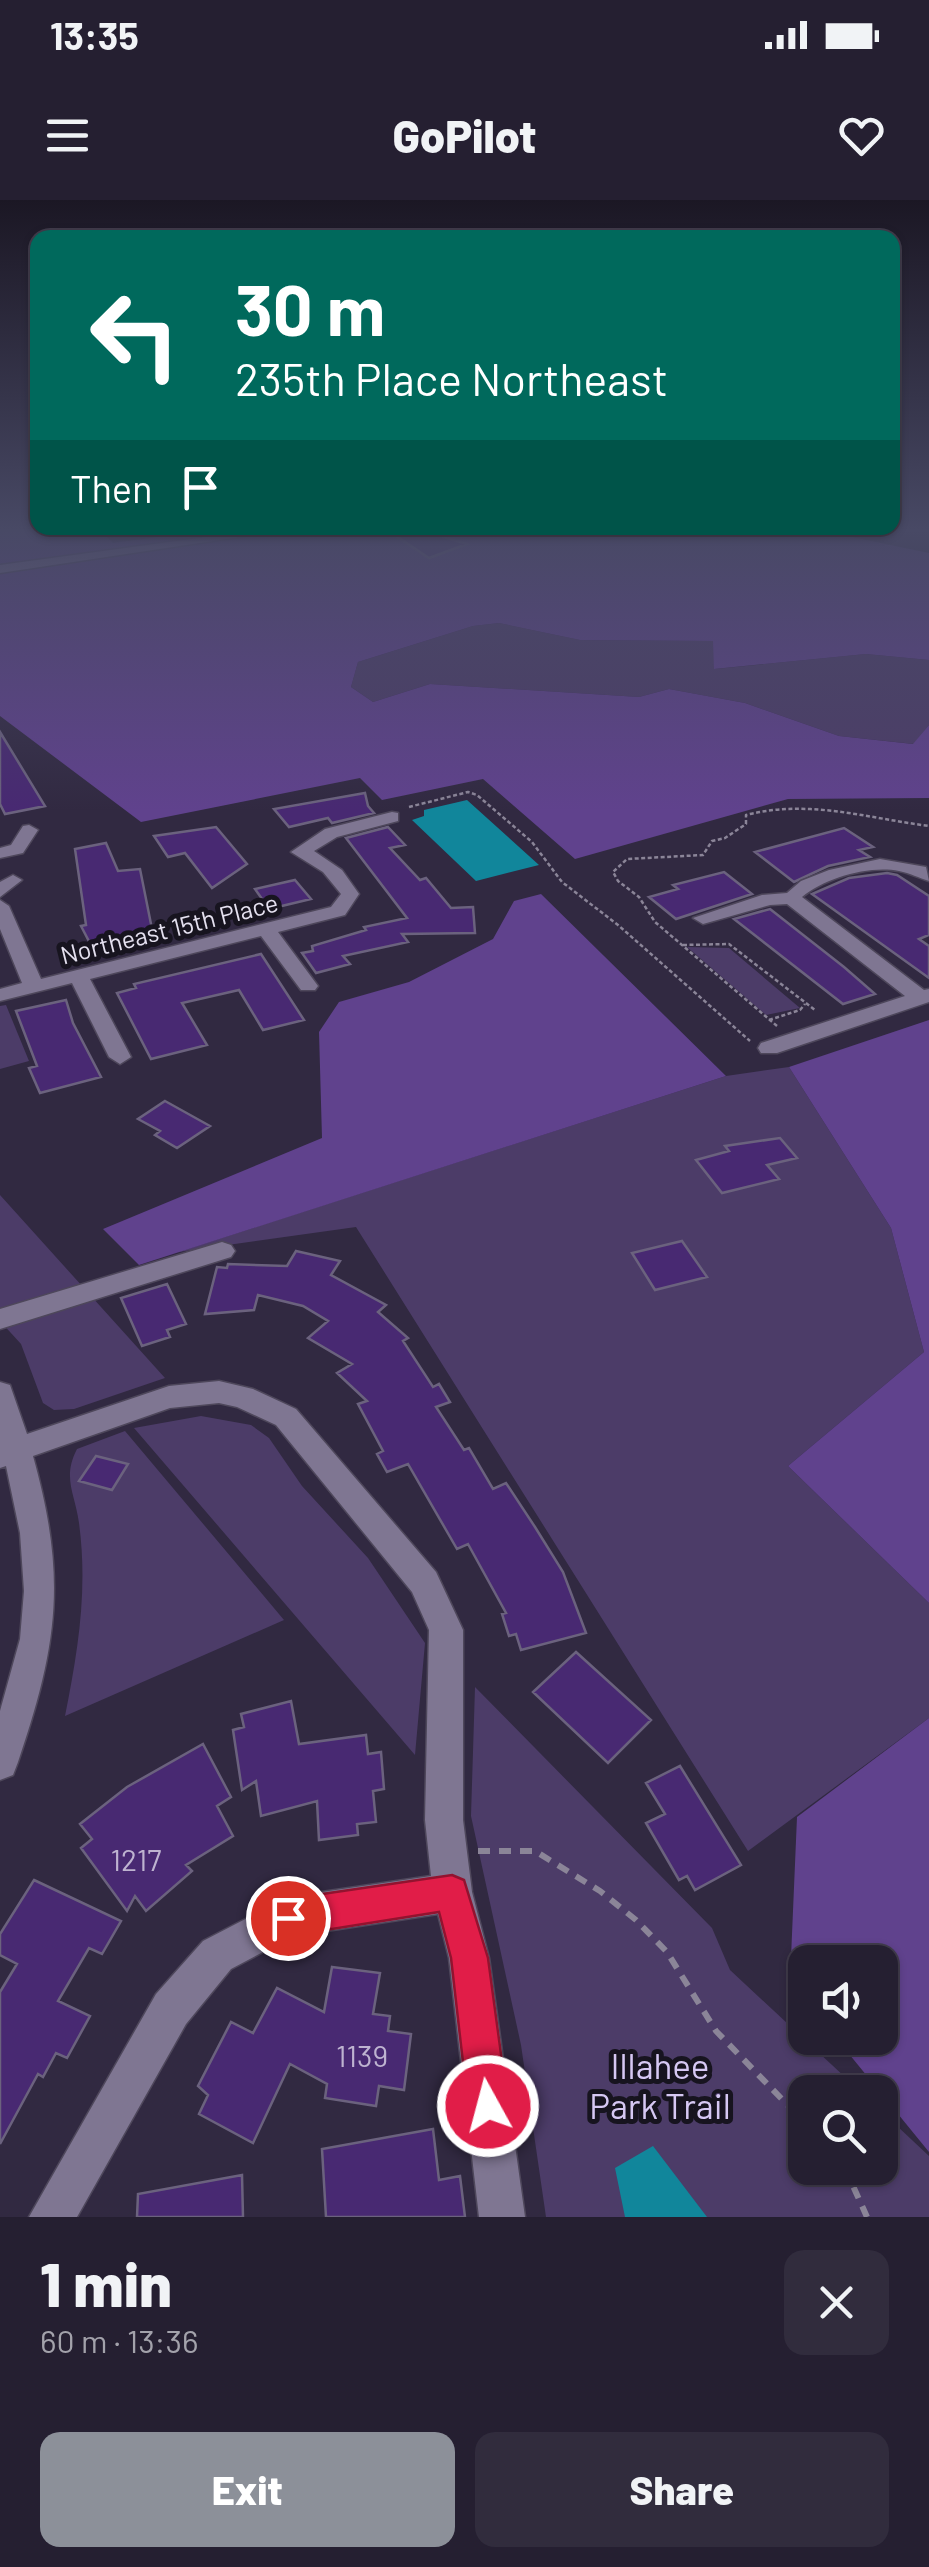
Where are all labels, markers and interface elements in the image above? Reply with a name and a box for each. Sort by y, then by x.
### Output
text: 13:35 [50,12,139,58]
icon: menu [40,108,95,163]
text: GoPilot [393,108,536,162]
icon: heart [834,108,889,163]
text: 30 m [235,266,385,350]
icon: left [70,270,200,400]
text: 235th Place Northeast [235,351,668,405]
icon: arrive [173,460,228,515]
text: Then [70,465,153,511]
street label: Northeast 15th Place [57,886,281,970]
house number: 1217 [111,1841,161,1877]
pin [246,1876,331,1961]
icon: arrive [261,1891,316,1946]
map controls [788,1945,898,2185]
button: sound [788,1945,898,2055]
house number: 1139 [336,2037,388,2073]
park label: Illahee Park Trail [589,2044,731,2126]
position arrow [436,2054,540,2158]
button: search [788,2075,898,2185]
text: 1 min [40,2247,172,2319]
button: close [784,2250,889,2355]
text: 60 m · 13:36 [40,2321,198,2359]
button: Exit [40,2432,455,2547]
button: Share [475,2432,889,2547]

